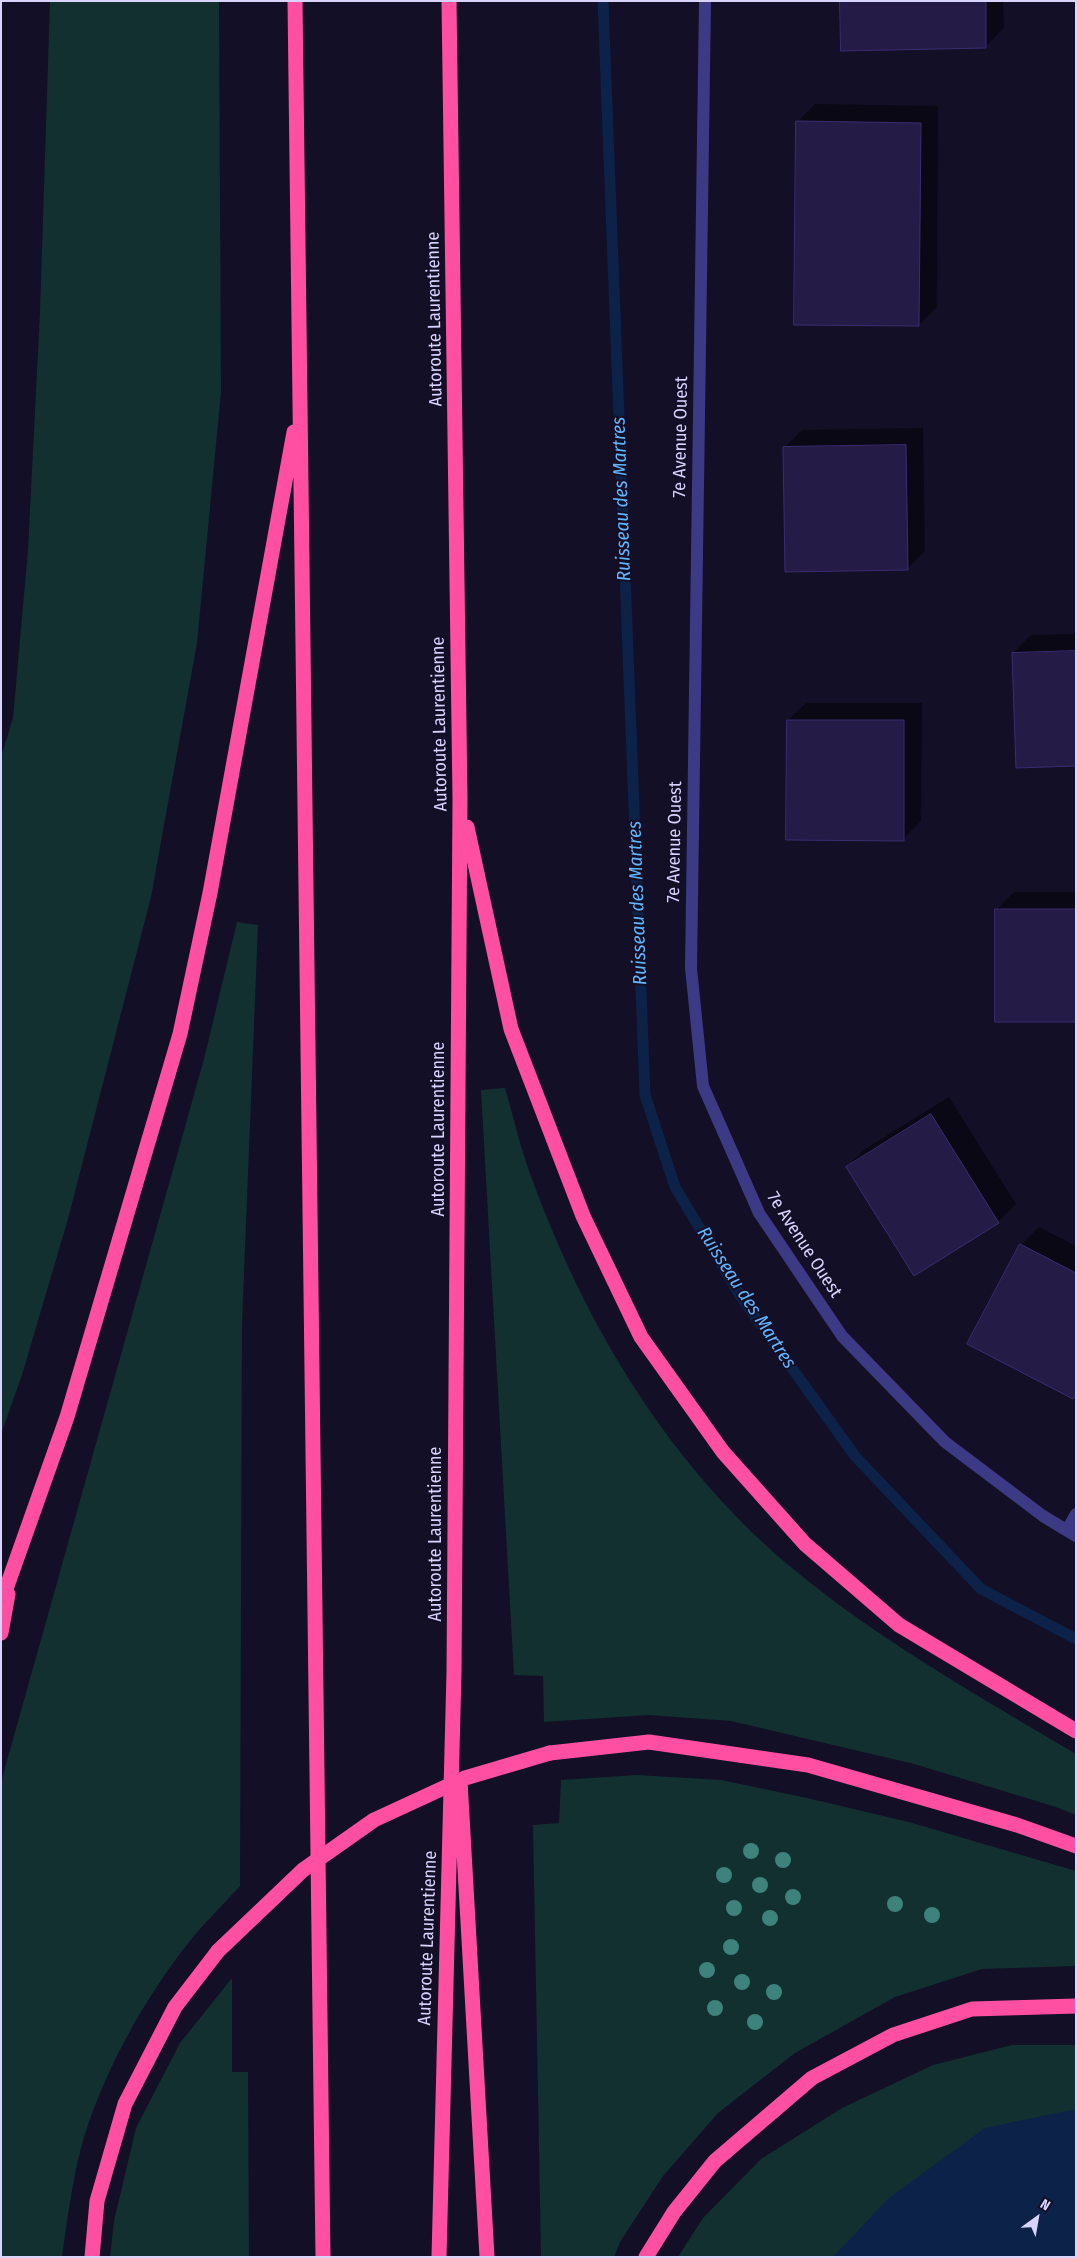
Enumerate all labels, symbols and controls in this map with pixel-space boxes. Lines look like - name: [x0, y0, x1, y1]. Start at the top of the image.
- street label: Autoroute Laurentienne: [423, 231, 447, 407]
- street label: 7e Avenue Ouest: [669, 376, 693, 498]
- water label: Ruisseau des Martres: [608, 416, 636, 582]
- street label: Autoroute Laurentienne: [428, 636, 452, 812]
- street label: 7e Avenue Ouest: [663, 781, 687, 903]
- water label: Ruisseau des Martres: [624, 820, 652, 986]
- street label: Autoroute Laurentienne: [428, 1042, 450, 1216]
- street label: 7e Avenue Ouest: [762, 1188, 846, 1302]
- water label: Ruisseau des Martres: [692, 1223, 800, 1373]
- street label: Autoroute Laurentienne: [425, 1447, 447, 1621]
- street label: Autoroute Laurentienne: [414, 1850, 442, 2026]
- north arrow: [1012, 2193, 1062, 2243]
- text: N: [1037, 2195, 1053, 2214]

